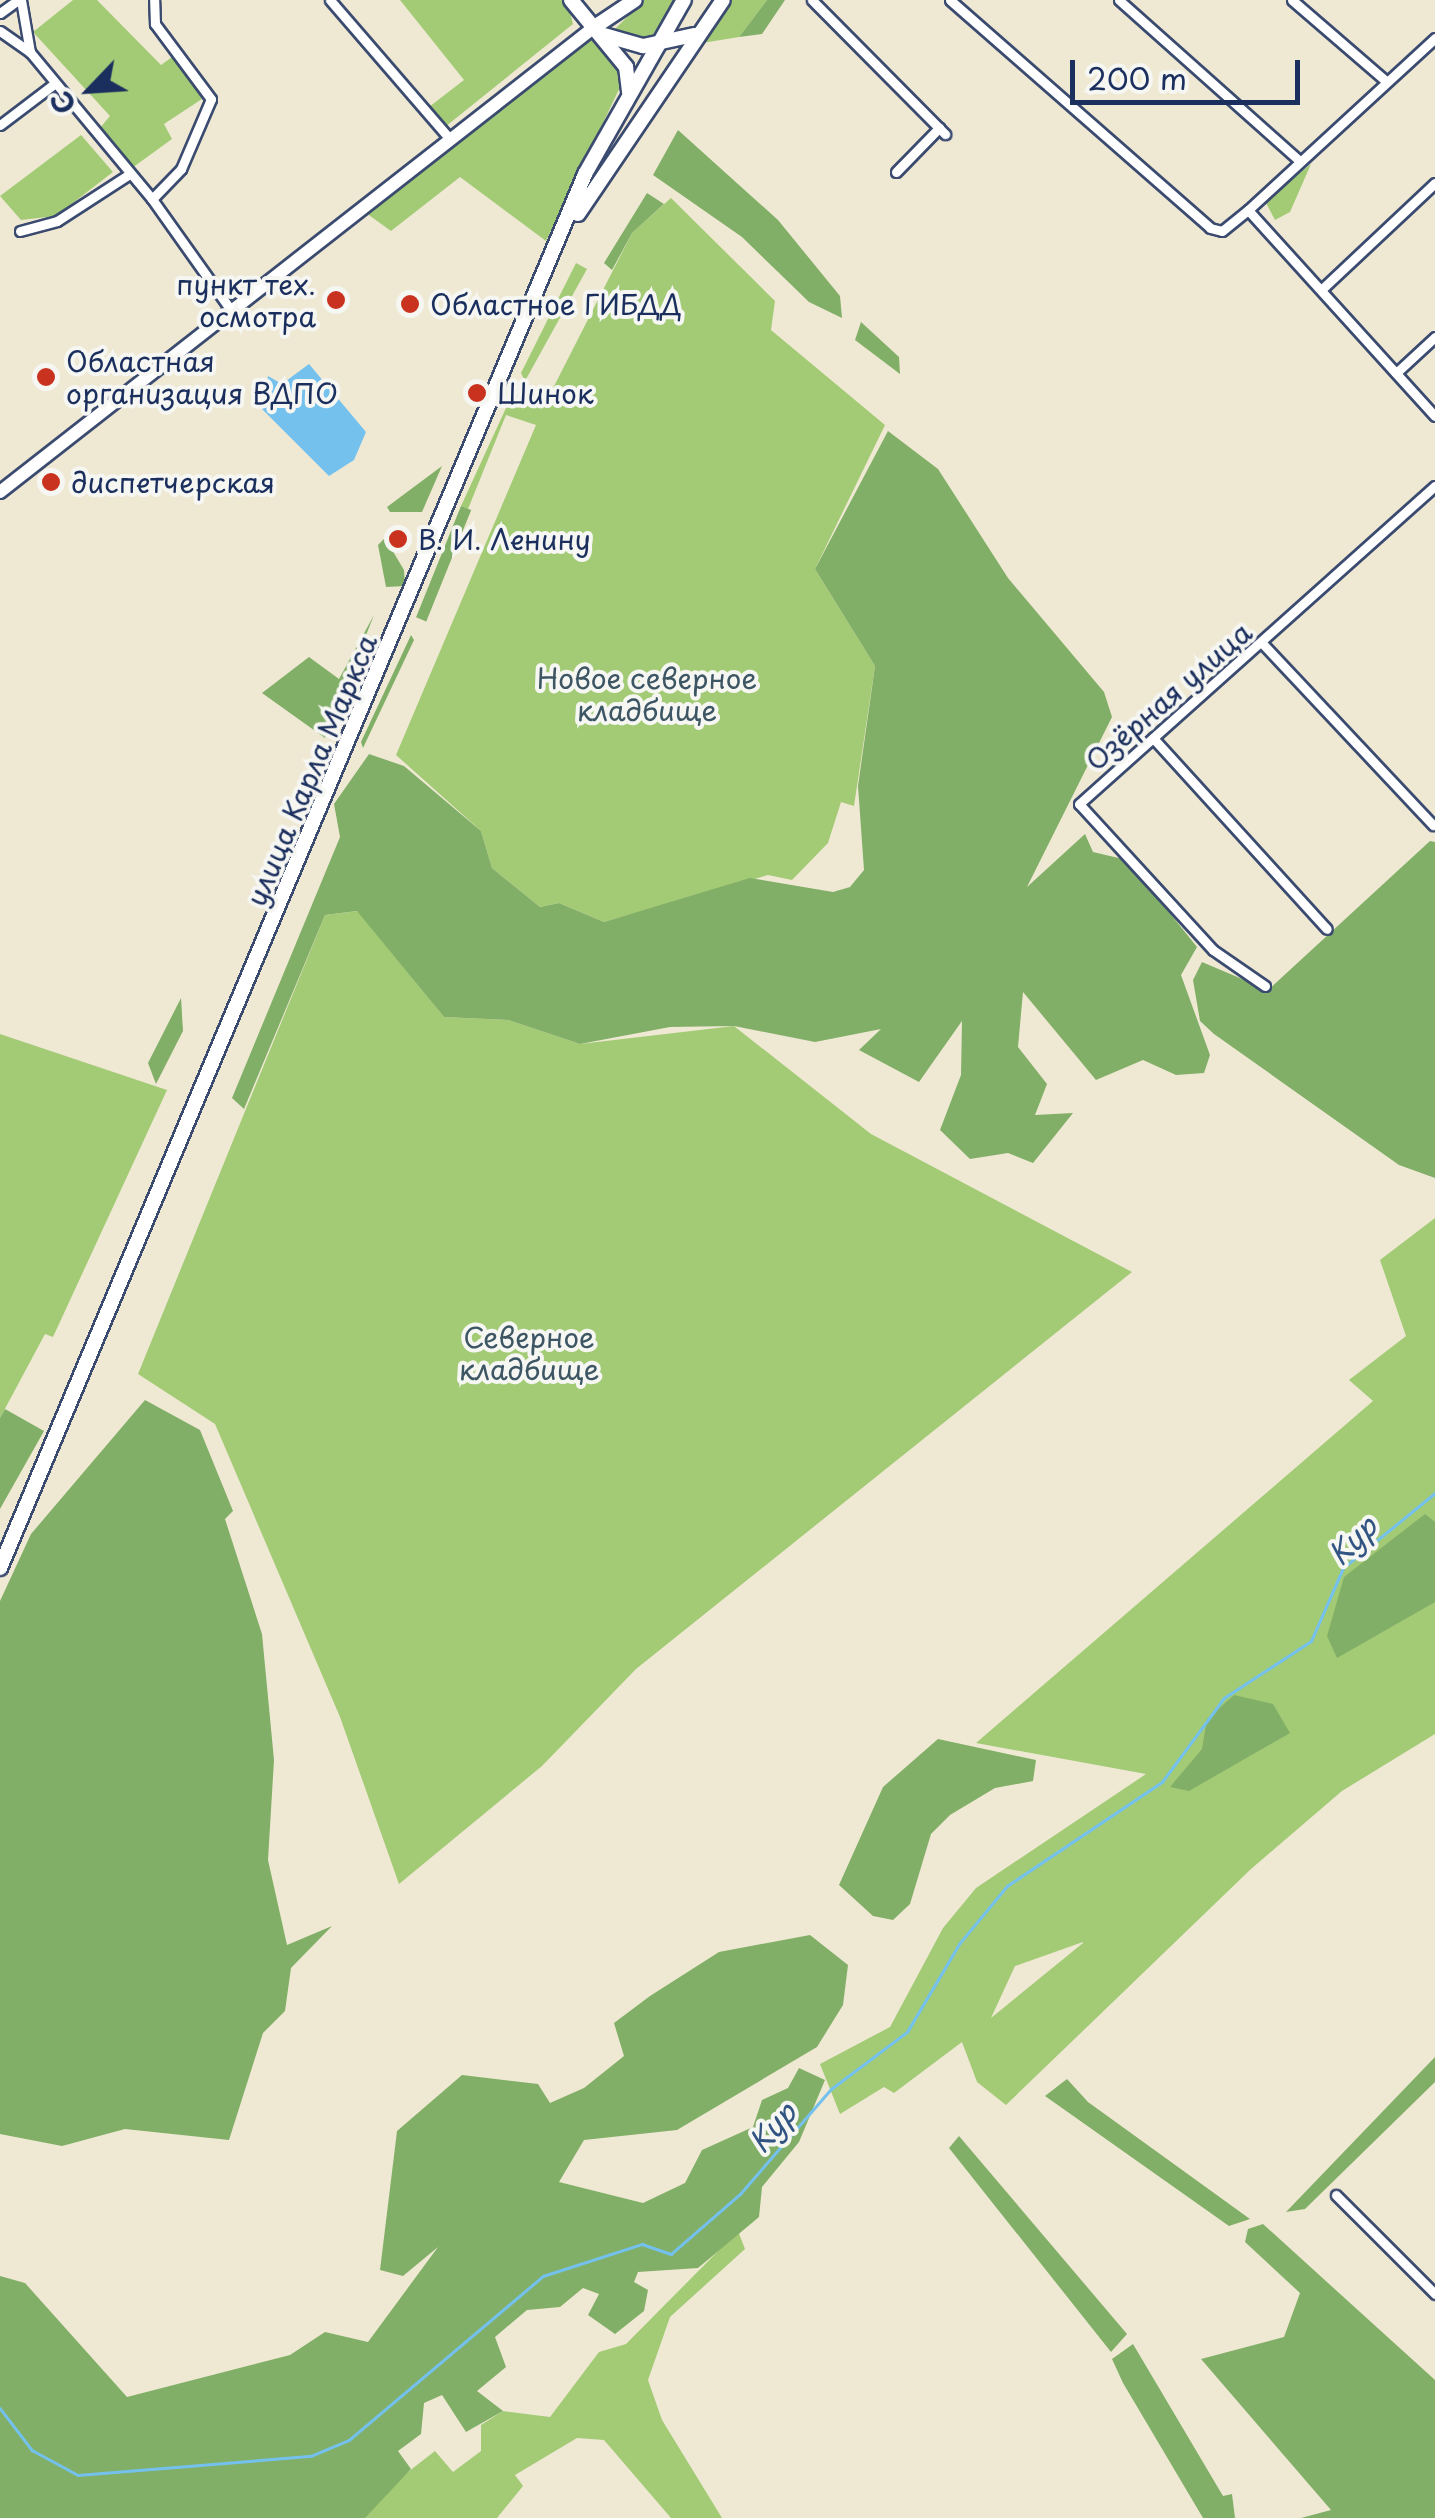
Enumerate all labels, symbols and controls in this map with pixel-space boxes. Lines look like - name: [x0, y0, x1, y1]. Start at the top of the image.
- north arrow: [40, 40, 140, 140]
- scale bar: [1075, 40, 1305, 102]
- text: 200 m: [1087, 55, 1187, 100]
- text: С: [38, 84, 86, 122]
- place label: пункт тех. осмотра: [175, 267, 316, 333]
- place label: Областное ГИБДД: [430, 287, 682, 321]
- marker: пункт тех. осмотра: [325, 289, 347, 311]
- marker: Областное ГИБДД: [399, 293, 421, 315]
- place label: Областная организация ВДПО: [66, 344, 337, 410]
- marker: Областная организация ВДПО: [35, 366, 57, 388]
- place label: Шинок: [497, 376, 594, 410]
- marker: Шинок: [466, 382, 488, 404]
- place label: диспетчерская: [71, 465, 275, 499]
- marker: диспетчерская: [40, 471, 62, 493]
- place label: В. И. Ленину: [418, 522, 592, 556]
- marker: В. И. Ленину: [387, 528, 409, 550]
- street label: Озёрная улица: [1077, 614, 1259, 778]
- street label: улица Карла Маркса: [238, 629, 384, 911]
- park label: Новое северное кладбище: [537, 661, 757, 727]
- park label: Северное кладбище: [459, 1320, 599, 1386]
- water label: Кур: [1320, 1508, 1384, 1572]
- water label: Кур: [741, 2095, 803, 2159]

